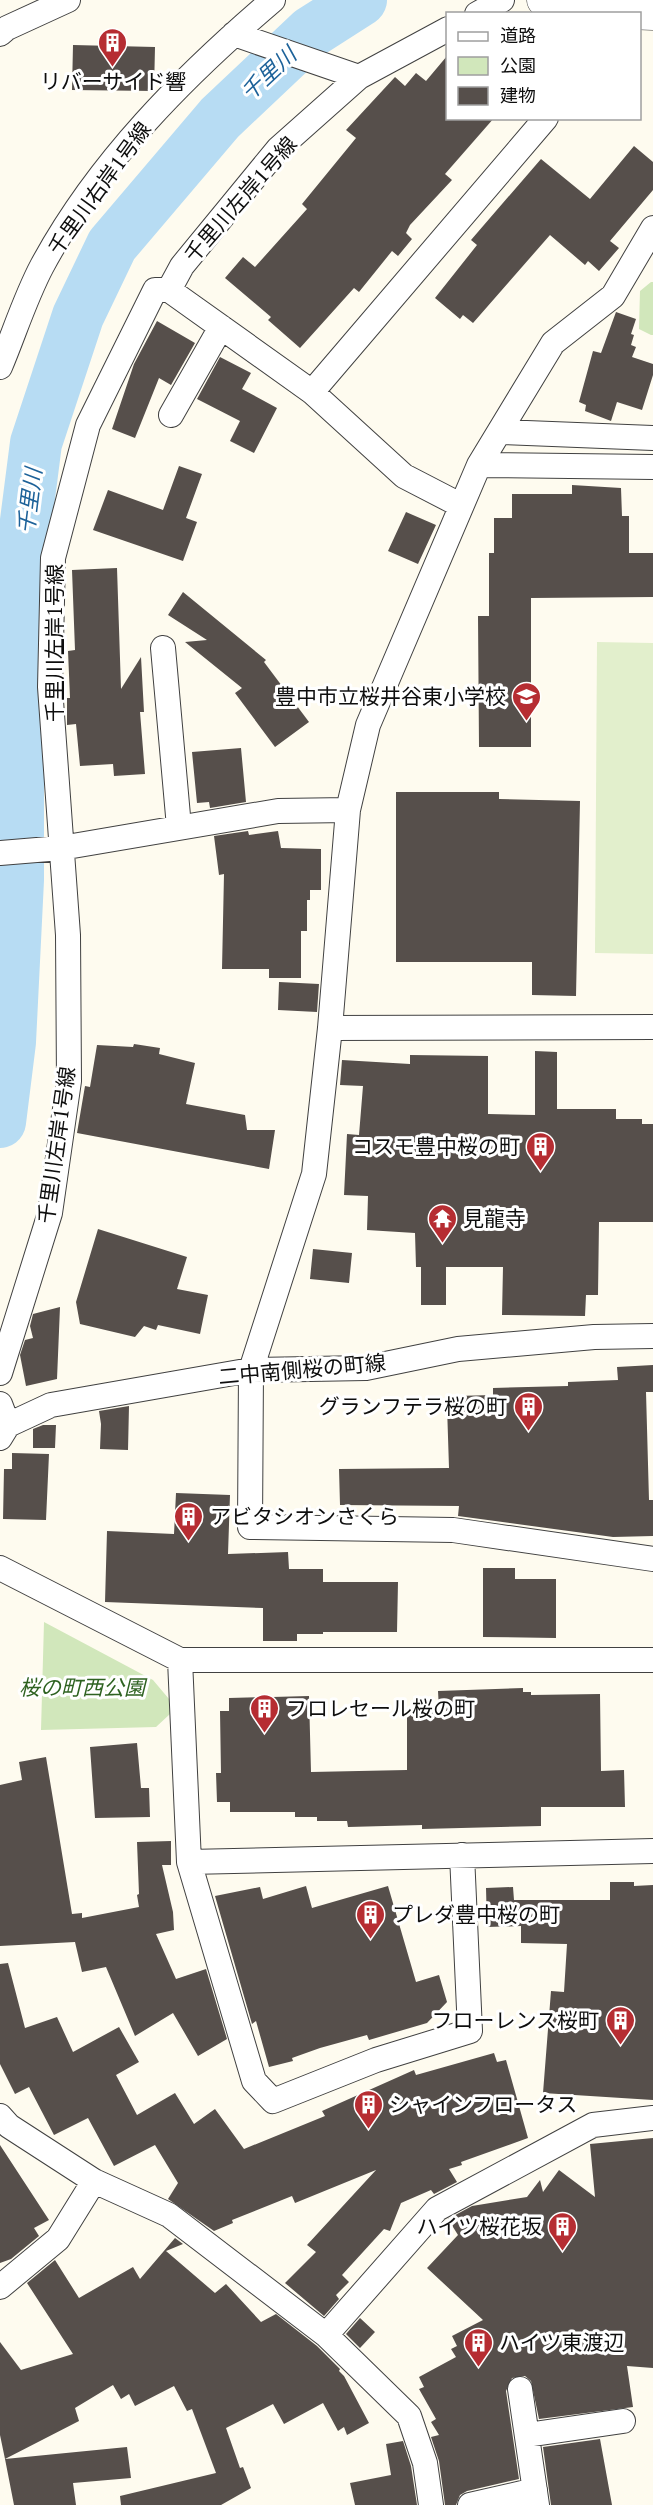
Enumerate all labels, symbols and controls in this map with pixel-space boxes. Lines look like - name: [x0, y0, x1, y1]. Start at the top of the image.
- legend: [446, 12, 641, 120]
- text: 道路: [500, 23, 536, 47]
- building icon: リバーサイド響: [97, 26, 129, 68]
- water label: 千里川: [234, 39, 303, 106]
- text: 公園: [500, 53, 536, 77]
- place label: リバーサイド響: [40, 67, 186, 95]
- text: 建物: [500, 83, 536, 107]
- street label: 千里川右岸1号線: [41, 116, 157, 260]
- street label: 千里川左岸1号線: [178, 130, 302, 268]
- water label: 千里川: [11, 465, 48, 536]
- street label: 千里川左岸1号線: [40, 564, 68, 722]
- school or university icon: 豊中市立桜井谷東小学校: [511, 680, 543, 722]
- place label: 豊中市立桜井谷東小学校: [275, 682, 506, 710]
- street label: 千里川左岸1号線: [31, 1065, 81, 1225]
- building icon: コスモ豊中桜の町: [525, 1130, 557, 1172]
- place label: コスモ豊中桜の町: [352, 1132, 520, 1160]
- temple icon: 見龍寺: [426, 1202, 458, 1244]
- place label: 見龍寺: [463, 1204, 526, 1232]
- street label: 二中南側桜の町線: [217, 1348, 387, 1390]
- building icon: グランフテラ桜の町: [512, 1390, 544, 1432]
- place label: グランフテラ桜の町: [319, 1392, 507, 1420]
- building icon: アビタシオンさくら: [173, 1500, 205, 1542]
- place label: アビタシオンさくら: [210, 1502, 399, 1530]
- park label: 桜の町西公園: [19, 1673, 148, 1701]
- building icon: フロレセール桜の町: [249, 1692, 281, 1734]
- place label: フロレセール桜の町: [286, 1694, 475, 1722]
- building icon: プレダ豊中桜の町: [355, 1898, 387, 1940]
- place label: プレダ豊中桜の町: [392, 1900, 560, 1928]
- building icon: フローレンス桜町: [604, 2004, 636, 2046]
- place label: フローレンス桜町: [431, 2006, 599, 2034]
- building icon: シャインフロータス: [352, 2088, 384, 2130]
- place label: シャインフロータス: [389, 2090, 577, 2118]
- building icon: ハイツ桜花坂: [547, 2210, 579, 2252]
- place label: ハイツ桜花坂: [416, 2212, 542, 2240]
- building icon: ハイツ東渡辺: [462, 2326, 494, 2368]
- place label: ハイツ東渡辺: [499, 2328, 625, 2356]

